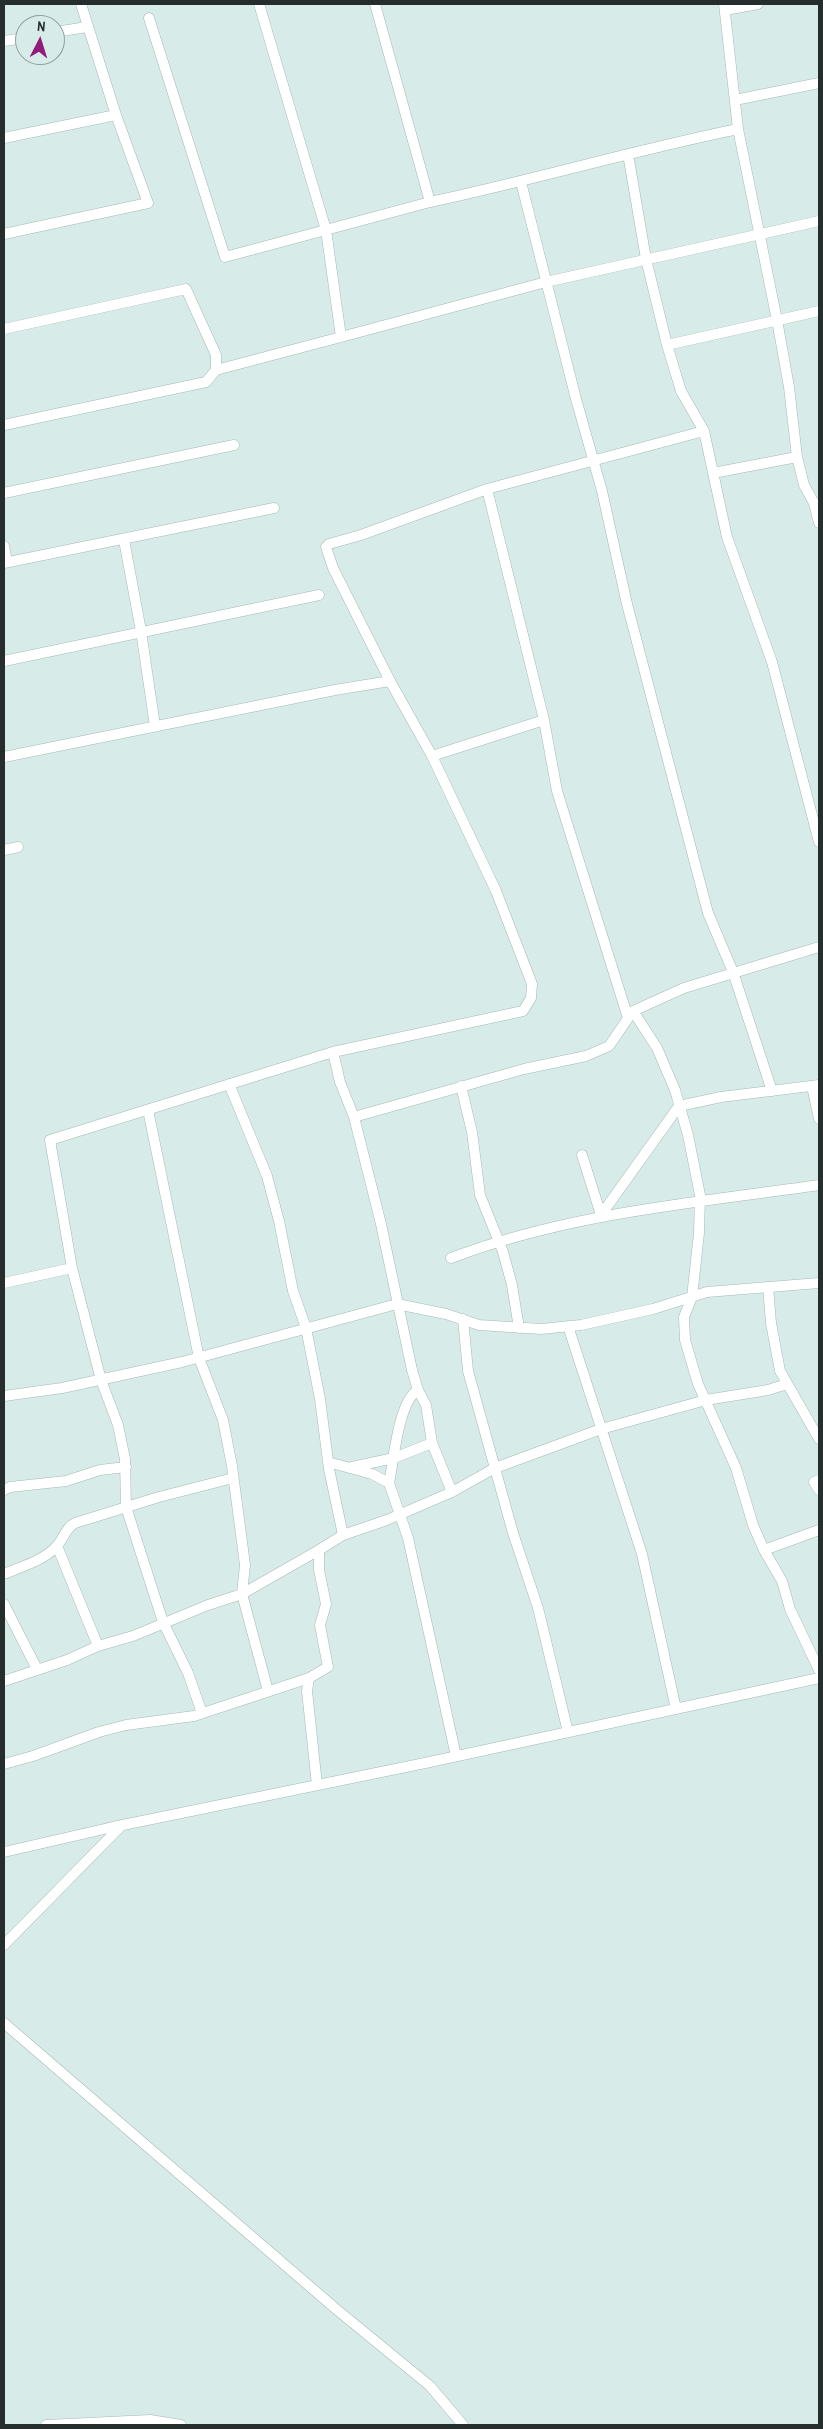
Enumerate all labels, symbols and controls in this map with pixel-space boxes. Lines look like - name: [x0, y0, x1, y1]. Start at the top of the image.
- north arrow: [15, 15, 65, 65]
- text: N: [36, 17, 46, 35]

